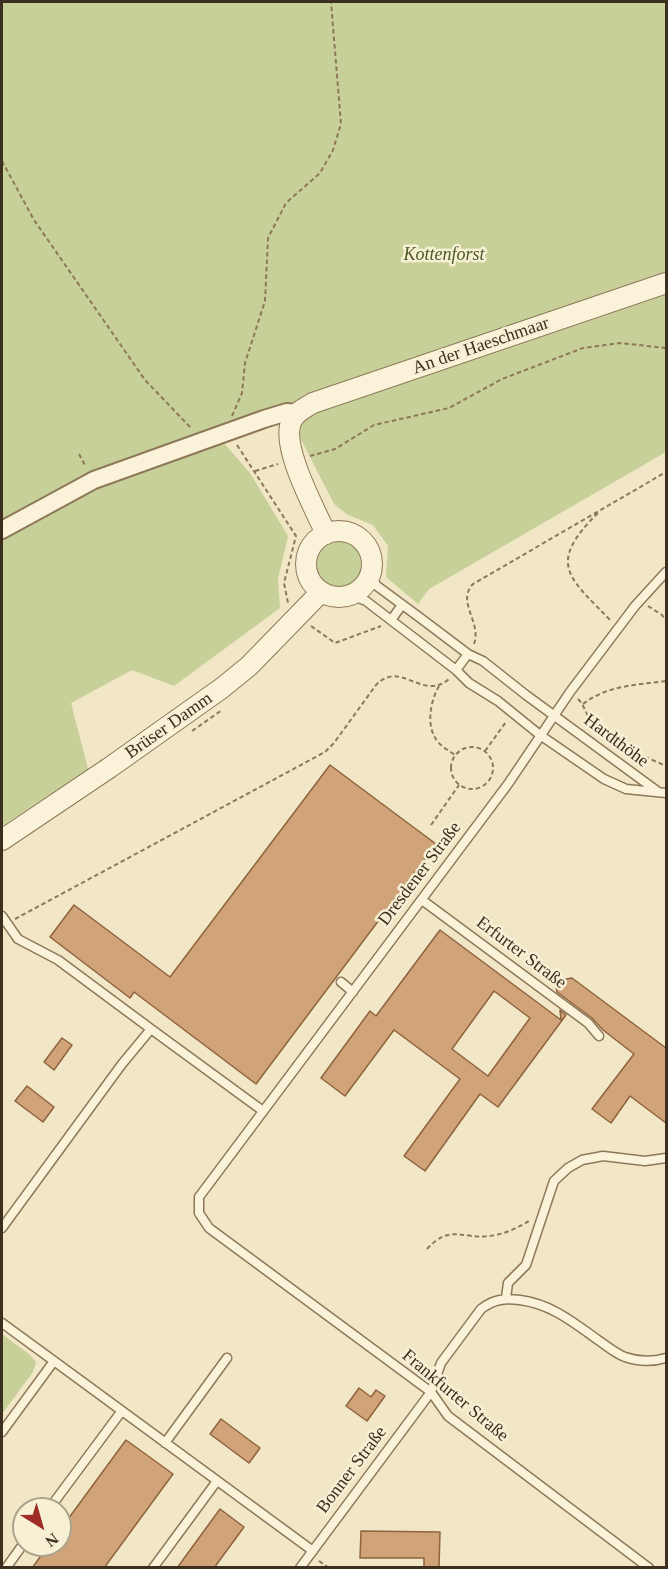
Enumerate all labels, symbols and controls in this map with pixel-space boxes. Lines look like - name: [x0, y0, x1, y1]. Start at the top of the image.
- park label: Kottenforst: [403, 244, 485, 266]
- street label: An der Haeschmaar: [410, 313, 552, 379]
- street label: Brüser Damm: [121, 688, 217, 764]
- street label: Hardthöhe: [579, 710, 653, 772]
- street label: Dresdener Straße: [374, 818, 466, 930]
- street label: Erfurter Straße: [472, 912, 570, 994]
- street label: Frankfurter Straße: [397, 1345, 513, 1447]
- street label: Bonner Straße: [312, 1422, 392, 1518]
- north arrow: [12, 1497, 72, 1557]
- text: N: [42, 1530, 62, 1550]

